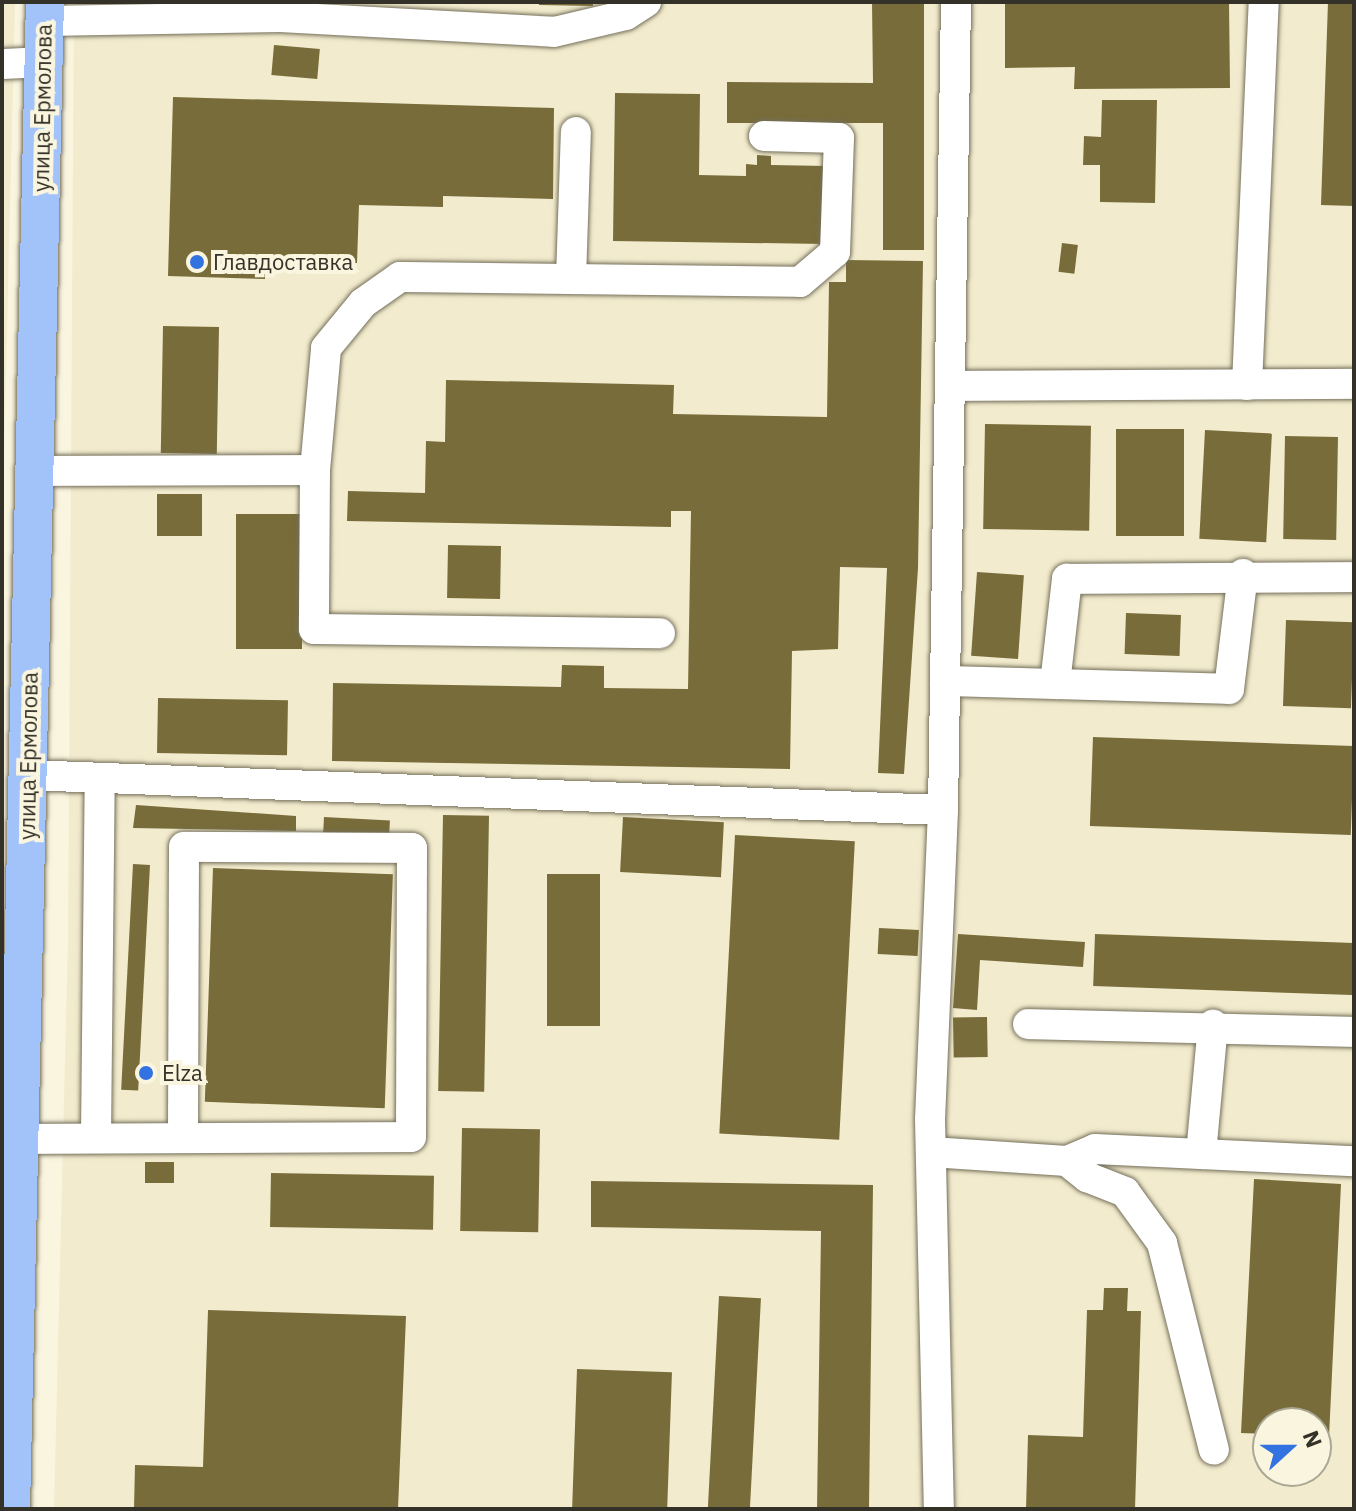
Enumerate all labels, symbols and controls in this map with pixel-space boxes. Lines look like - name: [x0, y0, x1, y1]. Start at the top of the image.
- street label: улица Ермолова: [27, 24, 57, 192]
- place label: Главдоставка: [213, 249, 353, 275]
- marker: Главдоставка: [188, 253, 206, 271]
- street label: улица Ермолова: [13, 672, 43, 840]
- place label: Elza: [162, 1060, 203, 1086]
- marker: Elza: [137, 1064, 155, 1082]
- north arrow: [1252, 1407, 1332, 1487]
- text: N: [1297, 1426, 1329, 1452]

